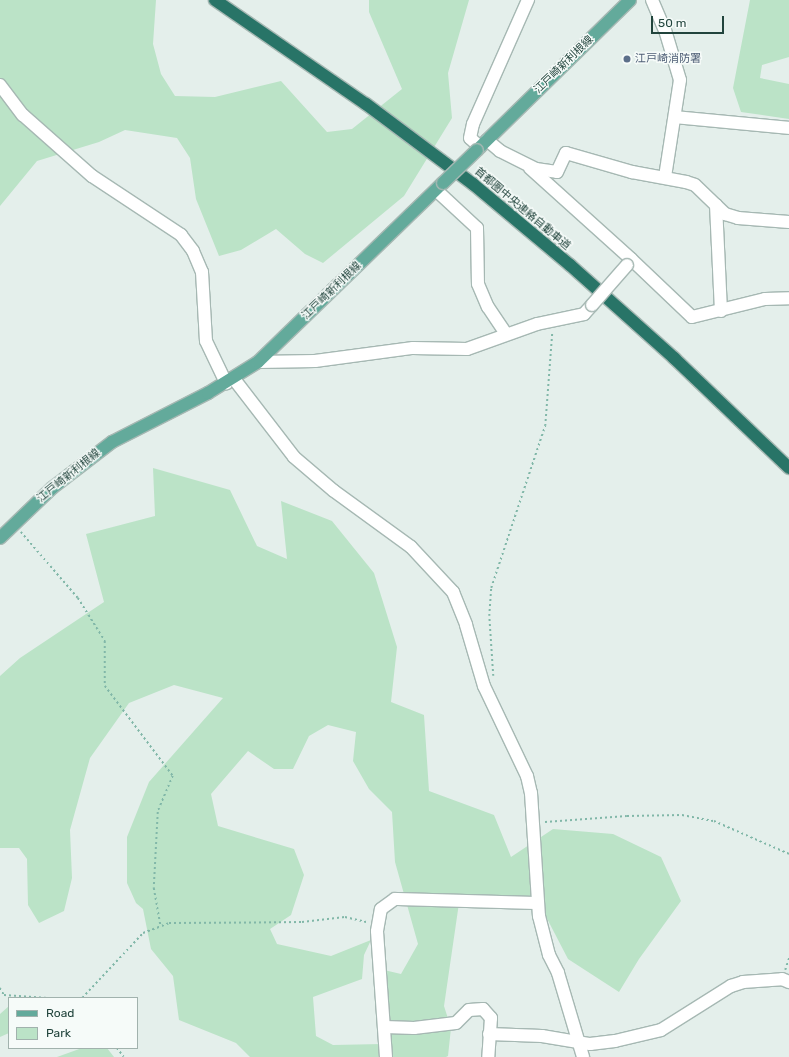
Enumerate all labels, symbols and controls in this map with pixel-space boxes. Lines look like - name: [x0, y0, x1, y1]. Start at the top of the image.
- scale bar: [653, 8, 726, 34]
- text: 50 m: [658, 16, 686, 30]
- street label: 江戸崎新利根線: [532, 34, 596, 96]
- place label: 江戸崎消防署: [635, 52, 701, 66]
- marker: 江戸崎消防署: [622, 54, 632, 64]
- street label: 首都圏中央連絡自動車道: [471, 165, 573, 253]
- street label: 江戸崎新利根線: [300, 260, 364, 322]
- street label: 江戸崎新利根線: [35, 447, 103, 505]
- legend: [8, 997, 138, 1049]
- text: Road: [46, 1006, 74, 1020]
- text: Park: [46, 1026, 71, 1040]

